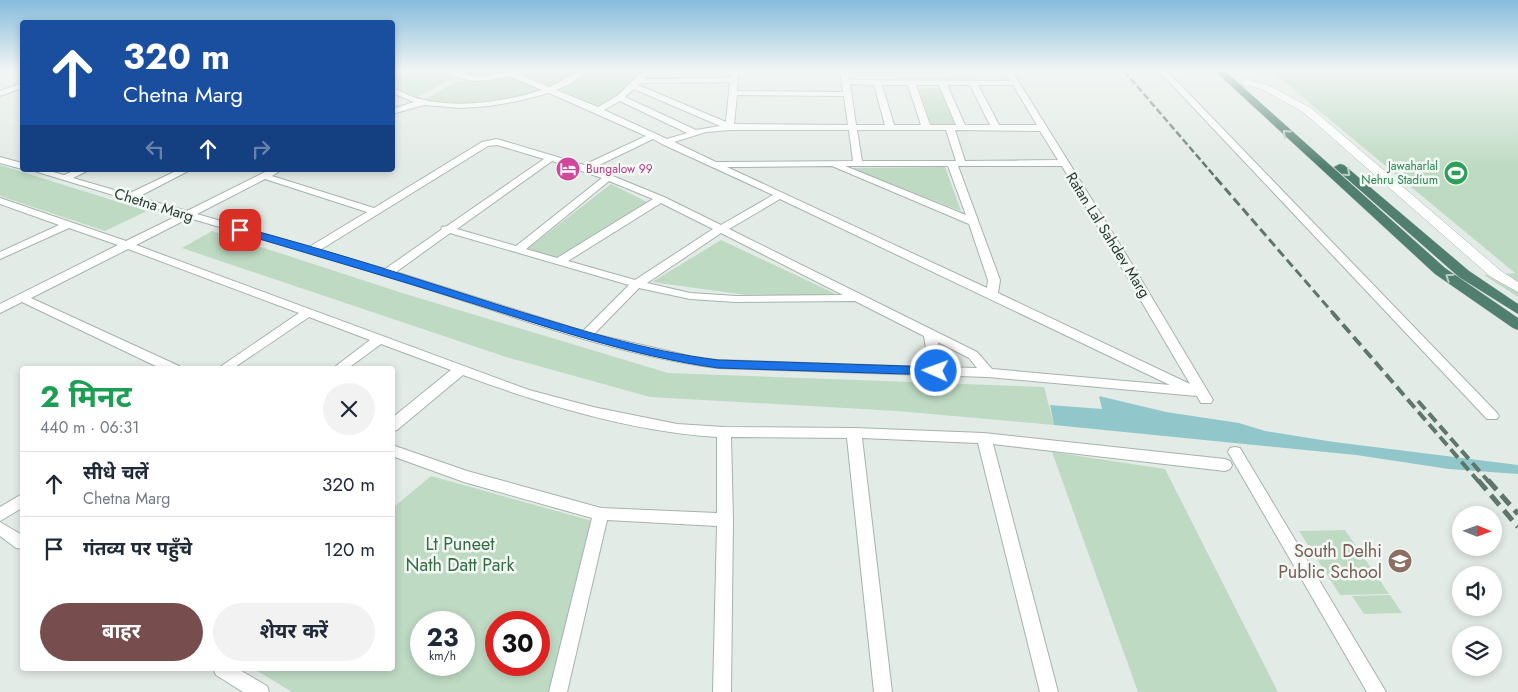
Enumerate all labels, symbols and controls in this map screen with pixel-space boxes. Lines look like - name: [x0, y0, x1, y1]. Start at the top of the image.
- text: 320 m: [123, 32, 230, 82]
- icon: ahead: [40, 40, 105, 105]
- text: Chetna Marg: [123, 78, 243, 110]
- one-way arrow: [1283, 130, 1292, 139]
- icon: left: [141, 135, 169, 163]
- icon: ahead: [194, 135, 222, 163]
- icon: right: [247, 135, 275, 163]
- hotel icon: Bungalow 99: [555, 156, 581, 182]
- place label: Jawaharlal Nehru Stadium: [1361, 157, 1438, 189]
- place label: Bungalow 99: [586, 160, 653, 178]
- sports icon: Jawaharlal Nehru Stadium: [1443, 160, 1469, 186]
- street label: Ratan Lal Sahdev Marg: [1061, 168, 1155, 302]
- one-way arrow: [1342, 168, 1351, 177]
- street label: Chetna Marg: [112, 183, 196, 227]
- pin: [219, 209, 261, 251]
- icon: arrive: [226, 216, 254, 244]
- one-way arrow: [1445, 274, 1455, 283]
- position arrow: [909, 344, 961, 396]
- text: 2 मिनट: [40, 375, 132, 418]
- button: close: [323, 383, 375, 435]
- text: 440 m · 06:31: [40, 416, 140, 439]
- text: सीधे चलें: [83, 459, 149, 486]
- icon: ahead: [40, 470, 68, 498]
- text: 320 m: [322, 471, 375, 498]
- text: Chetna Marg: [83, 487, 170, 510]
- north arrow: [1452, 506, 1502, 556]
- map controls: [1452, 506, 1502, 676]
- park label: Lt Puneet Nath Datt Park: [406, 531, 514, 578]
- icon: arrive: [40, 535, 68, 563]
- text: गंतव्य पर पहुँचे: [83, 535, 192, 562]
- text: 120 m: [324, 536, 375, 563]
- place label: South Delhi Public School: [1278, 538, 1382, 585]
- school or university icon: South Delhi Public School: [1387, 548, 1413, 574]
- button: sound: [1452, 566, 1502, 616]
- button: बाहर: [40, 603, 203, 661]
- button: शेयर करें: [213, 603, 375, 661]
- speed limit sign: 30: [485, 611, 550, 676]
- text: 23: [427, 619, 458, 655]
- button: layers: [1452, 626, 1502, 676]
- text: km/h: [429, 647, 456, 665]

